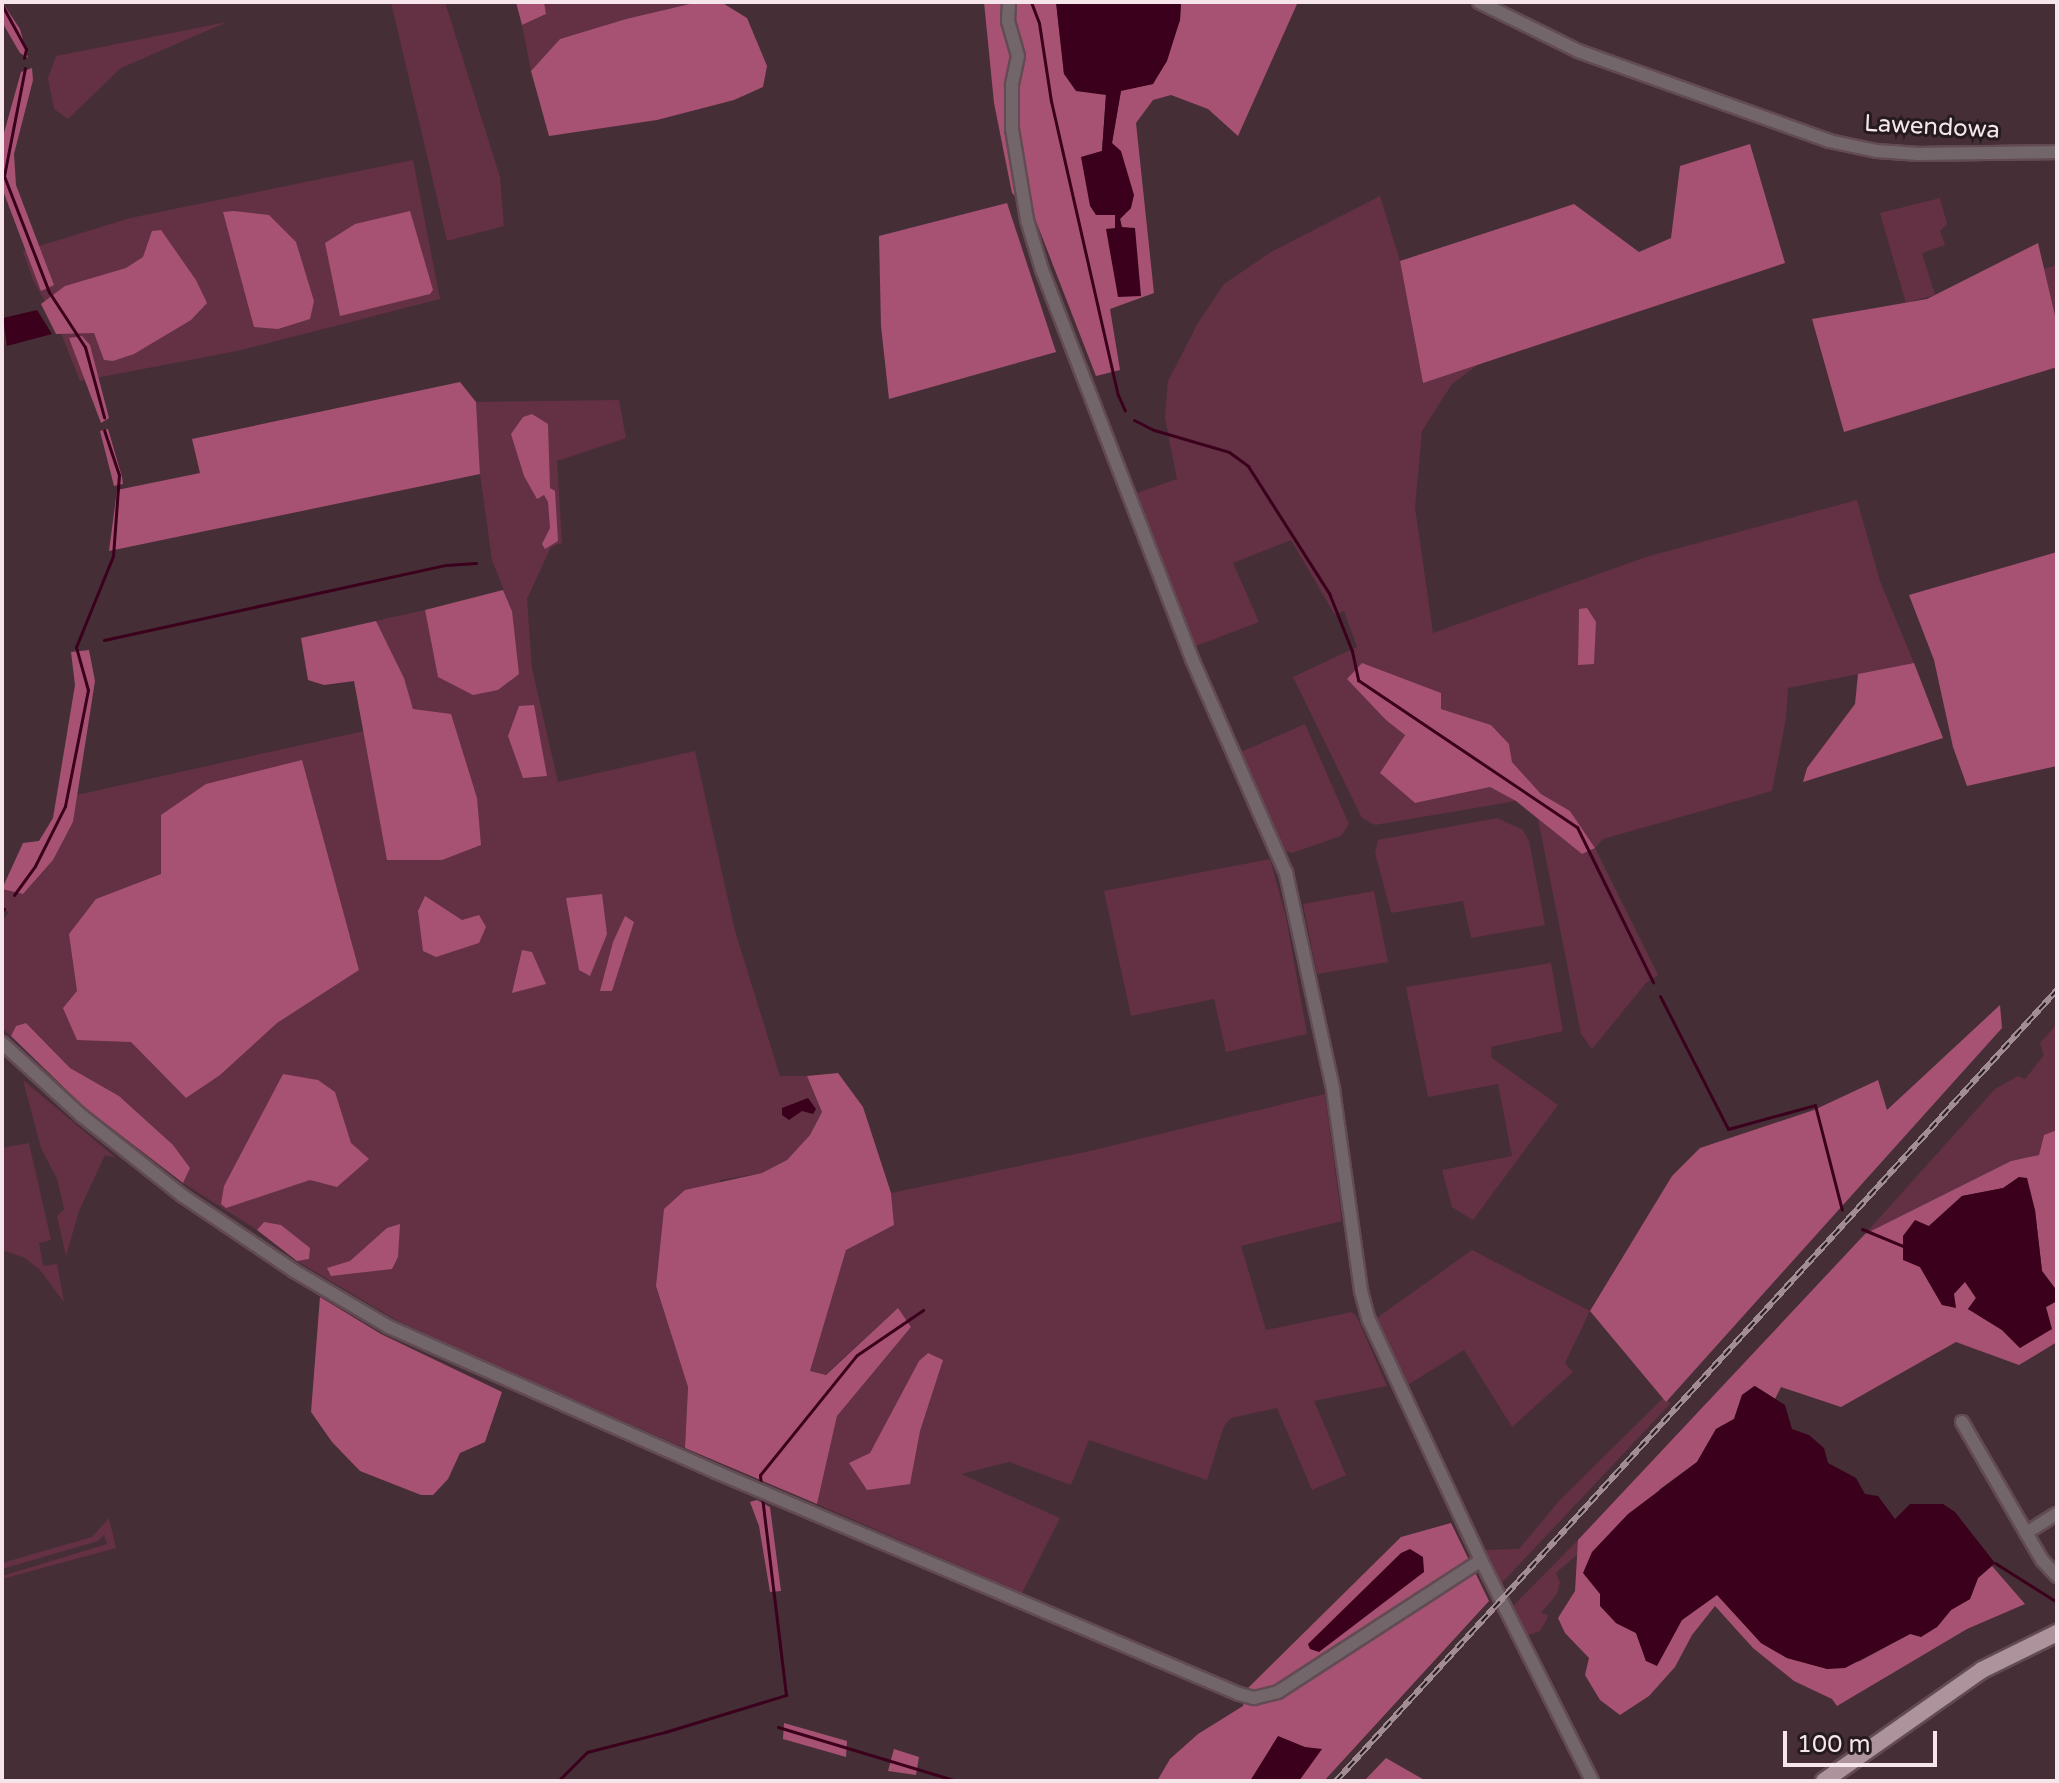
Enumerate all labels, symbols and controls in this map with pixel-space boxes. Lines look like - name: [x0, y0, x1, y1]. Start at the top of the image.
- street label: Lawendowa: [1863, 109, 2001, 145]
- scale bar: [1787, 1715, 1941, 1765]
- text: 100 m: [1797, 1730, 1871, 1759]

